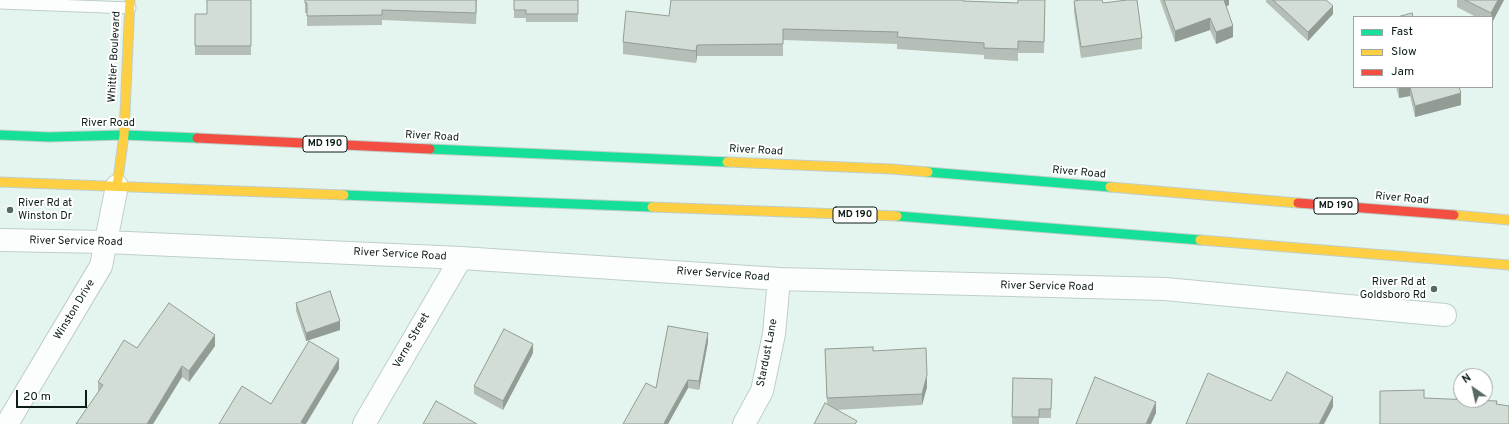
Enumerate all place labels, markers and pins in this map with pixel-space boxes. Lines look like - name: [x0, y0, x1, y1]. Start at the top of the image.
- place label: River Rd at Winston Dr: [18, 197, 72, 223]
- marker: River Rd at Winston Dr: [5, 205, 15, 215]
- place label: River Rd at Goldsboro Rd: [1360, 276, 1426, 302]
- marker: River Rd at Goldsboro Rd: [1429, 284, 1439, 294]

